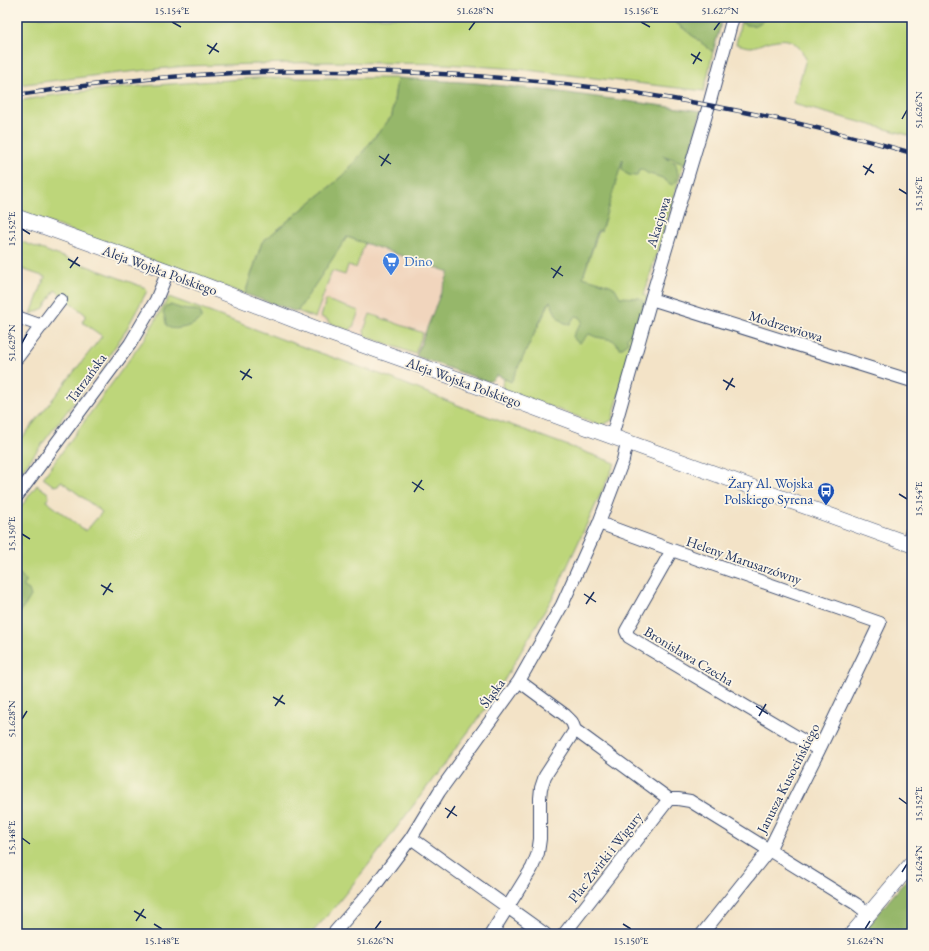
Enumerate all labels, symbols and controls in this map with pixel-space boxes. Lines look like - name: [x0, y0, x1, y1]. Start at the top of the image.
- text: 15.154°E: [155, 4, 190, 17]
- text: 51.628°N: [456, 4, 494, 17]
- text: 15.156°E: [624, 4, 659, 17]
- text: 51.627°N: [701, 4, 739, 17]
- text: 51.626°N: [912, 91, 925, 129]
- text: 15.156°E: [912, 176, 925, 211]
- street label: Akacjowa: [641, 194, 674, 250]
- text: 15.152°E: [5, 211, 18, 246]
- street label: Aleja Wojska Polskiego: [99, 240, 220, 299]
- supermarket icon: Dino: [381, 251, 401, 276]
- place label: Dino: [404, 252, 432, 270]
- street label: Modrzewiowa: [747, 306, 826, 346]
- text: 51.629°N: [5, 324, 18, 362]
- street label: Tatrzańska: [62, 349, 110, 407]
- street label: Aleja Wojska Polskiego: [403, 352, 524, 411]
- place label: Żary Al. Wojska Polskiego Syrena: [724, 474, 813, 508]
- bus stop icon: Żary Al. Wojska Polskiego Syrena: [816, 481, 836, 506]
- text: 15.154°E: [912, 481, 925, 516]
- text: 15.150°E: [5, 516, 18, 551]
- street label: Heleny Marusarzówny: [684, 532, 805, 588]
- street label: Bronisława Czecha: [641, 622, 737, 690]
- street label: Śląska: [475, 674, 509, 711]
- text: 51.628°N: [5, 700, 18, 738]
- street label: Janusza Kusocińskiego: [752, 720, 824, 837]
- text: 15.152°E: [912, 786, 925, 821]
- street label: Plac Żwirki i Wigury: [564, 807, 647, 906]
- text: 15.148°E: [5, 820, 18, 855]
- text: 51.624°N: [912, 845, 925, 883]
- text: 15.148°E: [145, 934, 180, 947]
- text: 51.626°N: [356, 934, 394, 947]
- text: 15.150°E: [614, 934, 649, 947]
- text: 51.624°N: [846, 934, 884, 947]

